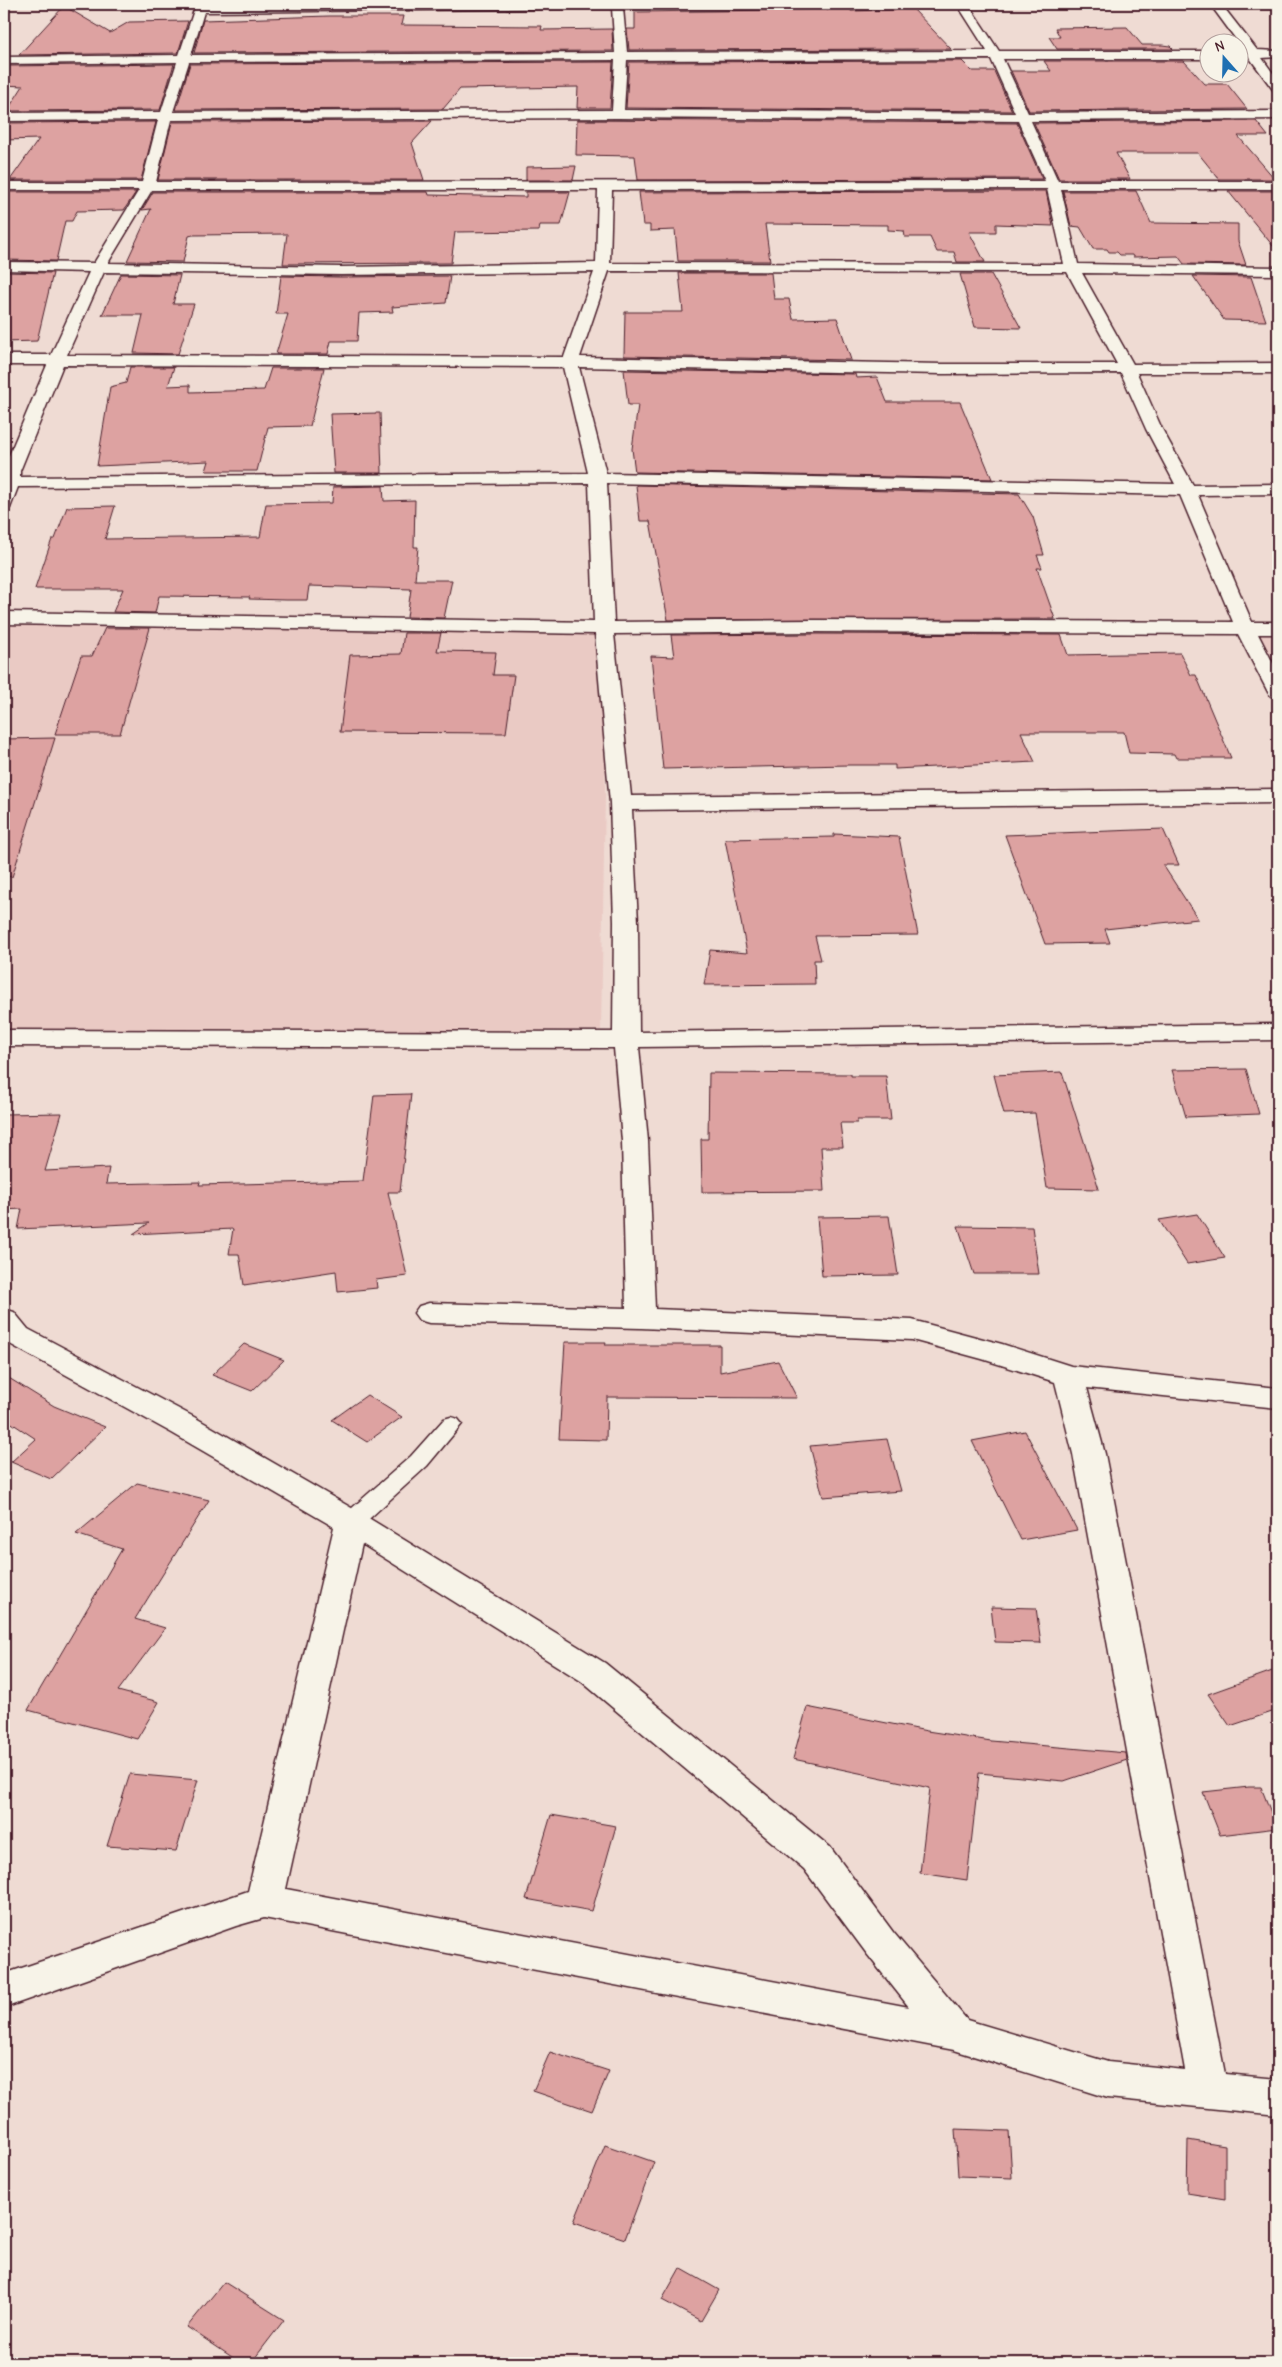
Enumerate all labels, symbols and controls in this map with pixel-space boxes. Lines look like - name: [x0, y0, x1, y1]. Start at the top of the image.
- north arrow: [1200, 32, 1250, 82]
- text: N: [1213, 37, 1227, 56]

